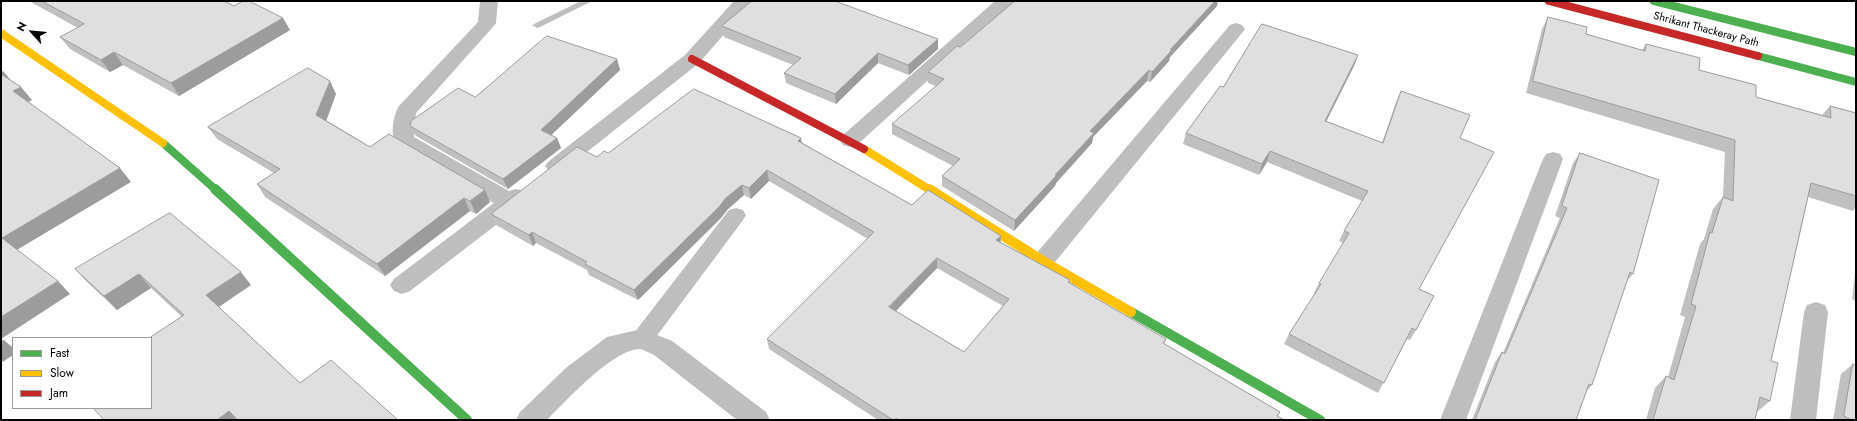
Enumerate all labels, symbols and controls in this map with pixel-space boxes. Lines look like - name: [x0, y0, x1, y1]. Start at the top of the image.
- street label: Shrikant Thackeray Path: [1652, 10, 1760, 50]
- north arrow: [12, 12, 52, 52]
- text: N: [12, 19, 30, 34]
- legend: [12, 337, 152, 409]
- text: Fast: [50, 344, 69, 362]
- text: Slow: [50, 364, 74, 382]
- text: Jam: [50, 384, 68, 402]

